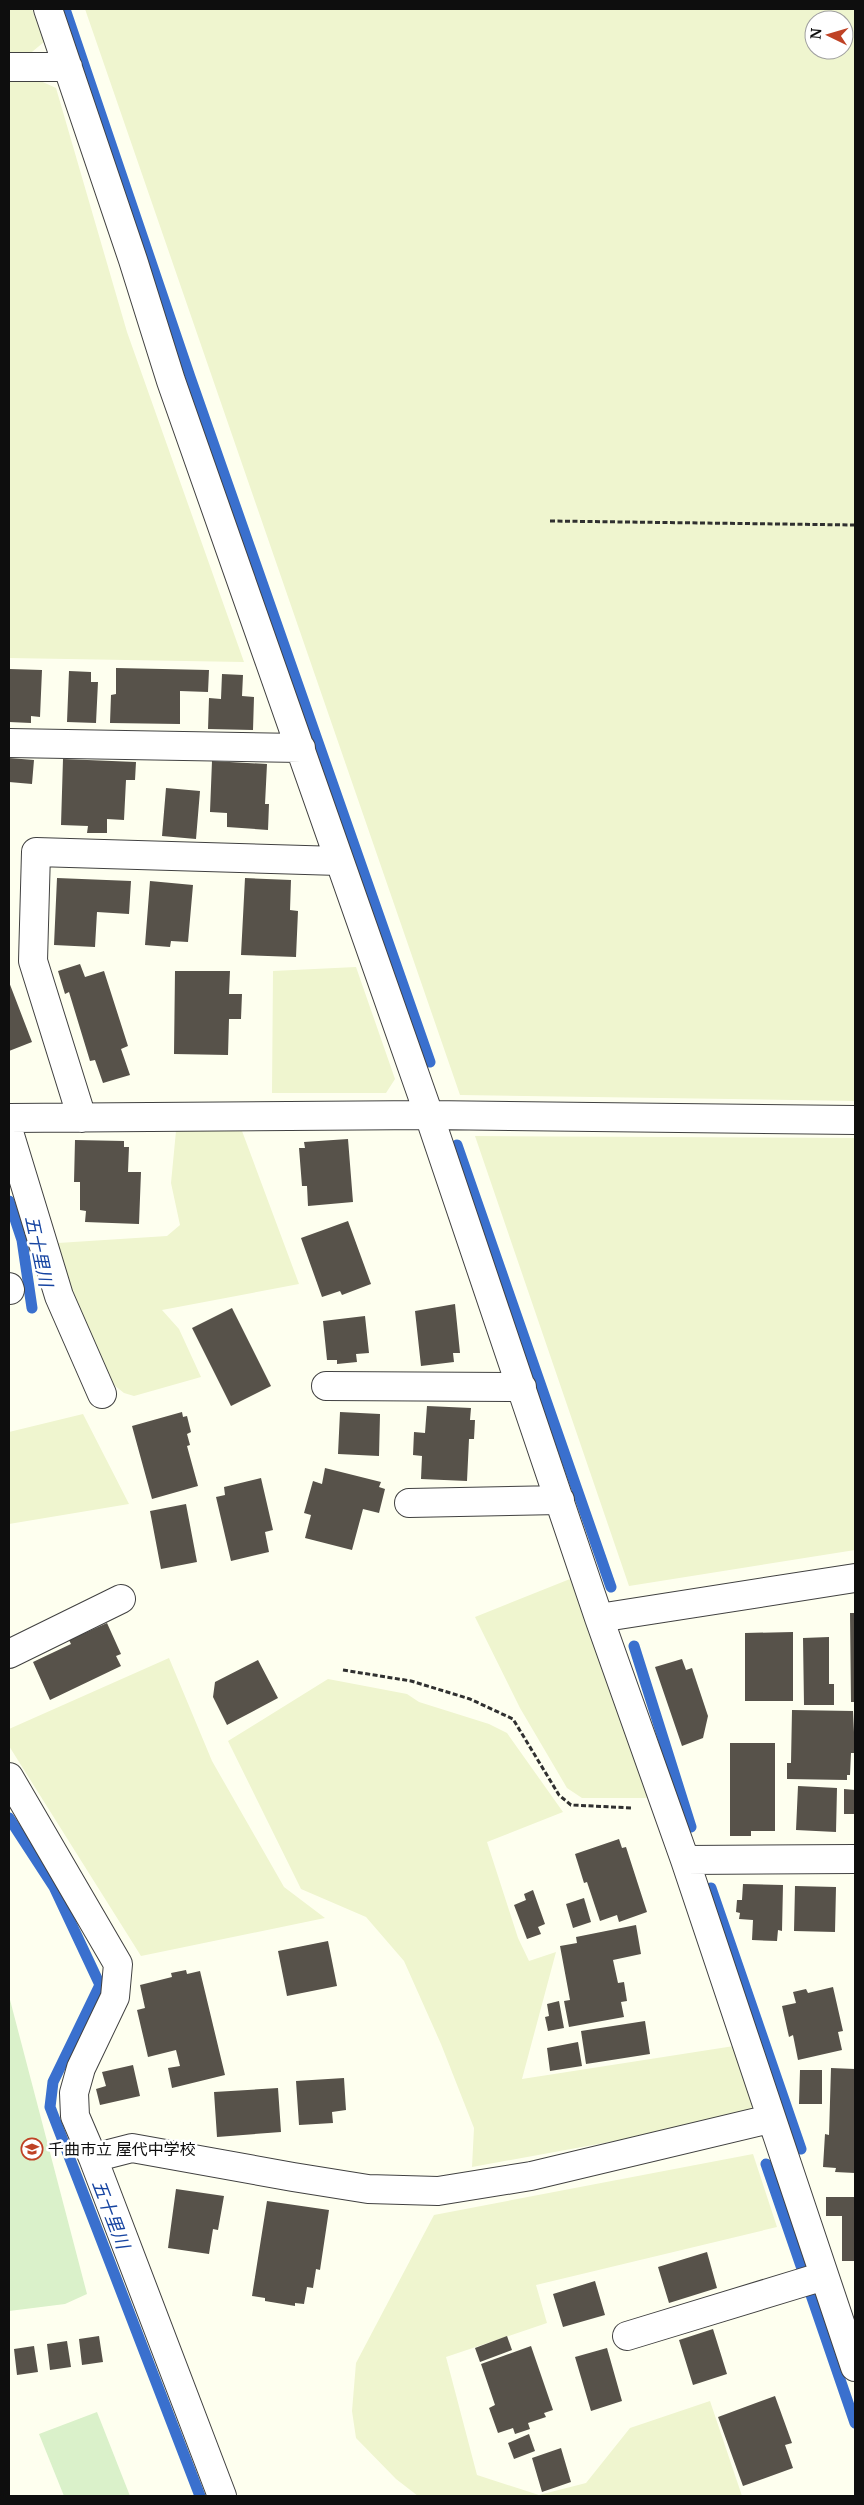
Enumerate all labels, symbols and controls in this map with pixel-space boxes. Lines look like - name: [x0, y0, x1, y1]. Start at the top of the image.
- north arrow: [804, 10, 854, 60]
- text: N: [807, 28, 825, 40]
- water label: 五十里川: [20, 1213, 58, 1291]
- school or university icon: 千曲市立 屋代中学校: [20, 2137, 44, 2161]
- place label: 千曲市立 屋代中学校: [48, 2139, 196, 2159]
- water label: 五十里川: [87, 2176, 135, 2254]

